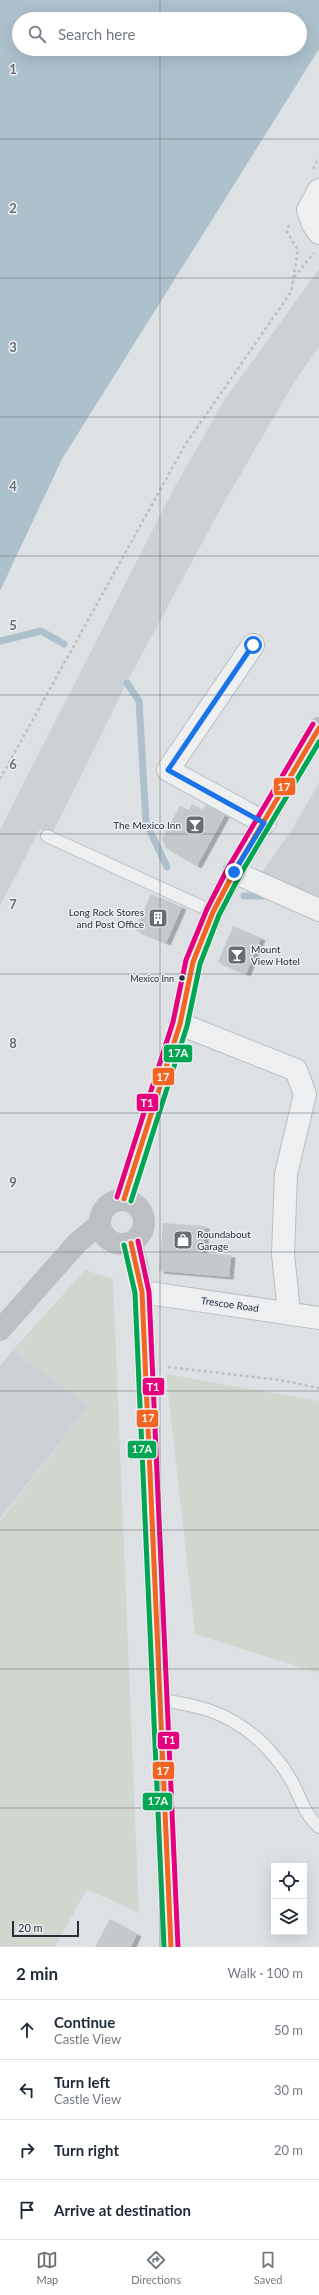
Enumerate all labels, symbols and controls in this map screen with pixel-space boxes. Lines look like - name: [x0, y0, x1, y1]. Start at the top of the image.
- search box: [12, 12, 307, 56]
- icon: search: [26, 23, 48, 45]
- text: Search here: [58, 25, 135, 43]
- text: 1: [9, 61, 17, 77]
- text: 2: [9, 200, 17, 216]
- text: 3: [9, 339, 17, 355]
- text: 4: [9, 478, 17, 494]
- text: 5: [9, 617, 17, 633]
- route start: [244, 636, 262, 654]
- text: 6: [9, 756, 17, 772]
- line badge: 17: [273, 777, 296, 796]
- text: 17: [278, 780, 290, 793]
- bar icon: The Mexico Inn: [184, 814, 206, 836]
- place label: The Mexico Inn: [113, 819, 181, 831]
- route end: [225, 863, 243, 881]
- text: 7: [9, 896, 17, 912]
- place label: Long Rock Stores and Post Office: [69, 906, 144, 930]
- building icon: Long Rock Stores and Post Office: [147, 907, 169, 929]
- place label: Mount View Hotel: [251, 943, 300, 967]
- bar icon: Mount View Hotel: [226, 944, 248, 966]
- place label: Mexico Inn: [130, 973, 174, 984]
- marker: Mexico Inn: [177, 973, 187, 983]
- text: 8: [9, 1035, 17, 1051]
- line badge: 17A: [163, 1044, 193, 1063]
- text: 17A: [168, 1046, 189, 1059]
- line badge: 17: [152, 1067, 175, 1086]
- text: 17: [157, 1070, 169, 1083]
- line badge: T1: [136, 1093, 159, 1112]
- text: T1: [141, 1096, 153, 1109]
- text: 9: [9, 1174, 17, 1190]
- place label: Roundabout Garage: [197, 1228, 251, 1252]
- shop icon: Roundabout Garage: [172, 1229, 194, 1251]
- street label: Trescoe Road: [200, 1294, 260, 1314]
- line badge: T1: [142, 1377, 165, 1396]
- text: T1: [147, 1380, 159, 1393]
- line badge: 17: [136, 1409, 159, 1428]
- text: 17: [142, 1411, 154, 1424]
- line badge: 17A: [127, 1440, 157, 1459]
- text: 17A: [132, 1442, 153, 1455]
- line badge: T1: [157, 1731, 180, 1750]
- text: T1: [163, 1733, 175, 1746]
- line badge: 17: [152, 1761, 175, 1780]
- text: 17: [157, 1764, 169, 1777]
- line badge: 17A: [142, 1792, 173, 1811]
- text: 17A: [148, 1794, 169, 1807]
- map controls: [271, 1863, 307, 1935]
- button: locate: [271, 1863, 307, 1899]
- button: layers: [271, 1899, 307, 1935]
- scale bar: [12, 1919, 79, 1938]
- text: 20 m: [18, 1921, 43, 1934]
- text: 2 min: [16, 1963, 58, 1984]
- text: Walk · 100 m: [227, 1965, 303, 1981]
- text: Continue: [54, 2013, 115, 2031]
- icon: ahead: [16, 2019, 38, 2041]
- text: 50 m: [274, 2022, 303, 2038]
- text: Castle View: [54, 2031, 121, 2047]
- text: Turn left: [54, 2073, 110, 2091]
- icon: left: [16, 2079, 38, 2101]
- text: 30 m: [274, 2082, 303, 2098]
- text: Castle View: [54, 2091, 121, 2107]
- icon: right: [16, 2139, 38, 2161]
- text: Turn right: [54, 2141, 119, 2159]
- text: 20 m: [274, 2142, 303, 2158]
- icon: arrive: [16, 2199, 38, 2221]
- text: Arrive at destination: [54, 2201, 191, 2219]
- tab: Map: [36, 2249, 58, 2286]
- tab: Directions: [131, 2249, 181, 2286]
- tab: Saved: [254, 2249, 283, 2286]

